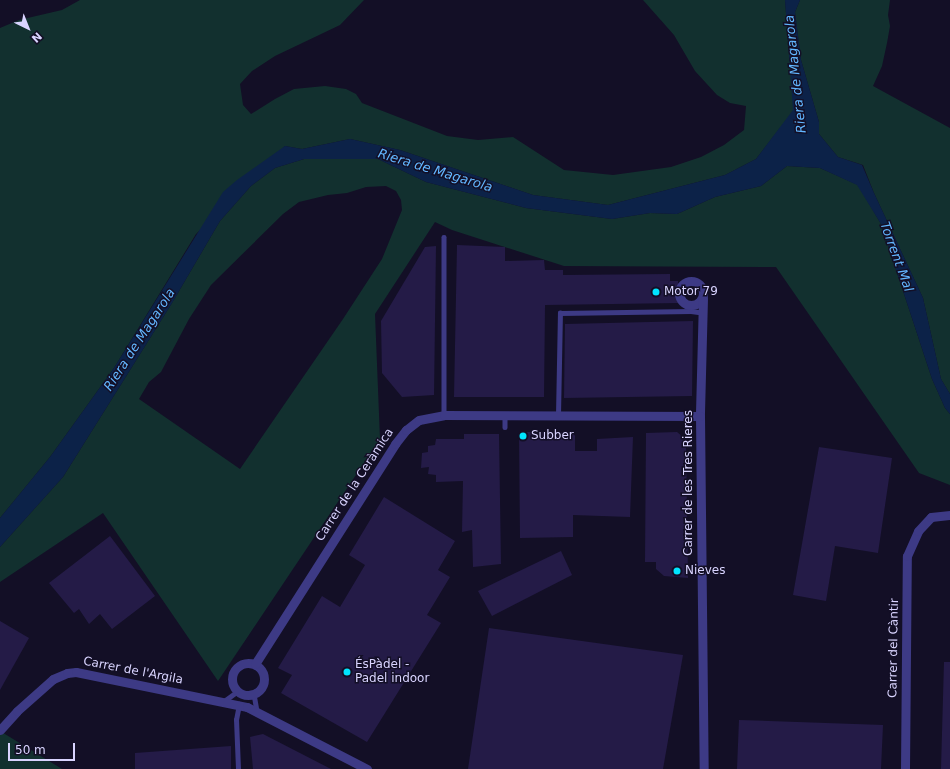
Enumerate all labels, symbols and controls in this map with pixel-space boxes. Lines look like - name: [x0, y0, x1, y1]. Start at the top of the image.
- north arrow: [8, 8, 48, 48]
- water label: Riera de Magarola: [782, 14, 810, 134]
- text: N: [29, 29, 44, 45]
- water label: Riera de Magarola: [376, 146, 494, 196]
- water label: Torrent Mal: [876, 220, 916, 294]
- place label: Motor 79: [664, 285, 718, 299]
- water label: Riera de Magarola: [101, 286, 179, 394]
- marker: Motor 79: [651, 287, 661, 297]
- street label: Carrer de les Tres Rieres: [682, 410, 696, 556]
- street label: Carrer de la Ceràmica: [313, 426, 397, 544]
- place label: Subber: [531, 429, 574, 443]
- marker: Subber: [518, 431, 528, 441]
- place label: Nieves: [685, 564, 725, 578]
- marker: Nieves: [672, 566, 682, 576]
- street label: Carrer del Càntir: [886, 598, 902, 698]
- street label: Carrer de l'Argila: [82, 654, 184, 688]
- place label: ÉsPàdel - Padel indoor: [355, 658, 429, 686]
- marker: ÉsPàdel - Padel indoor: [342, 667, 352, 677]
- scale bar: [10, 735, 77, 761]
- text: 50 m: [15, 743, 46, 757]

